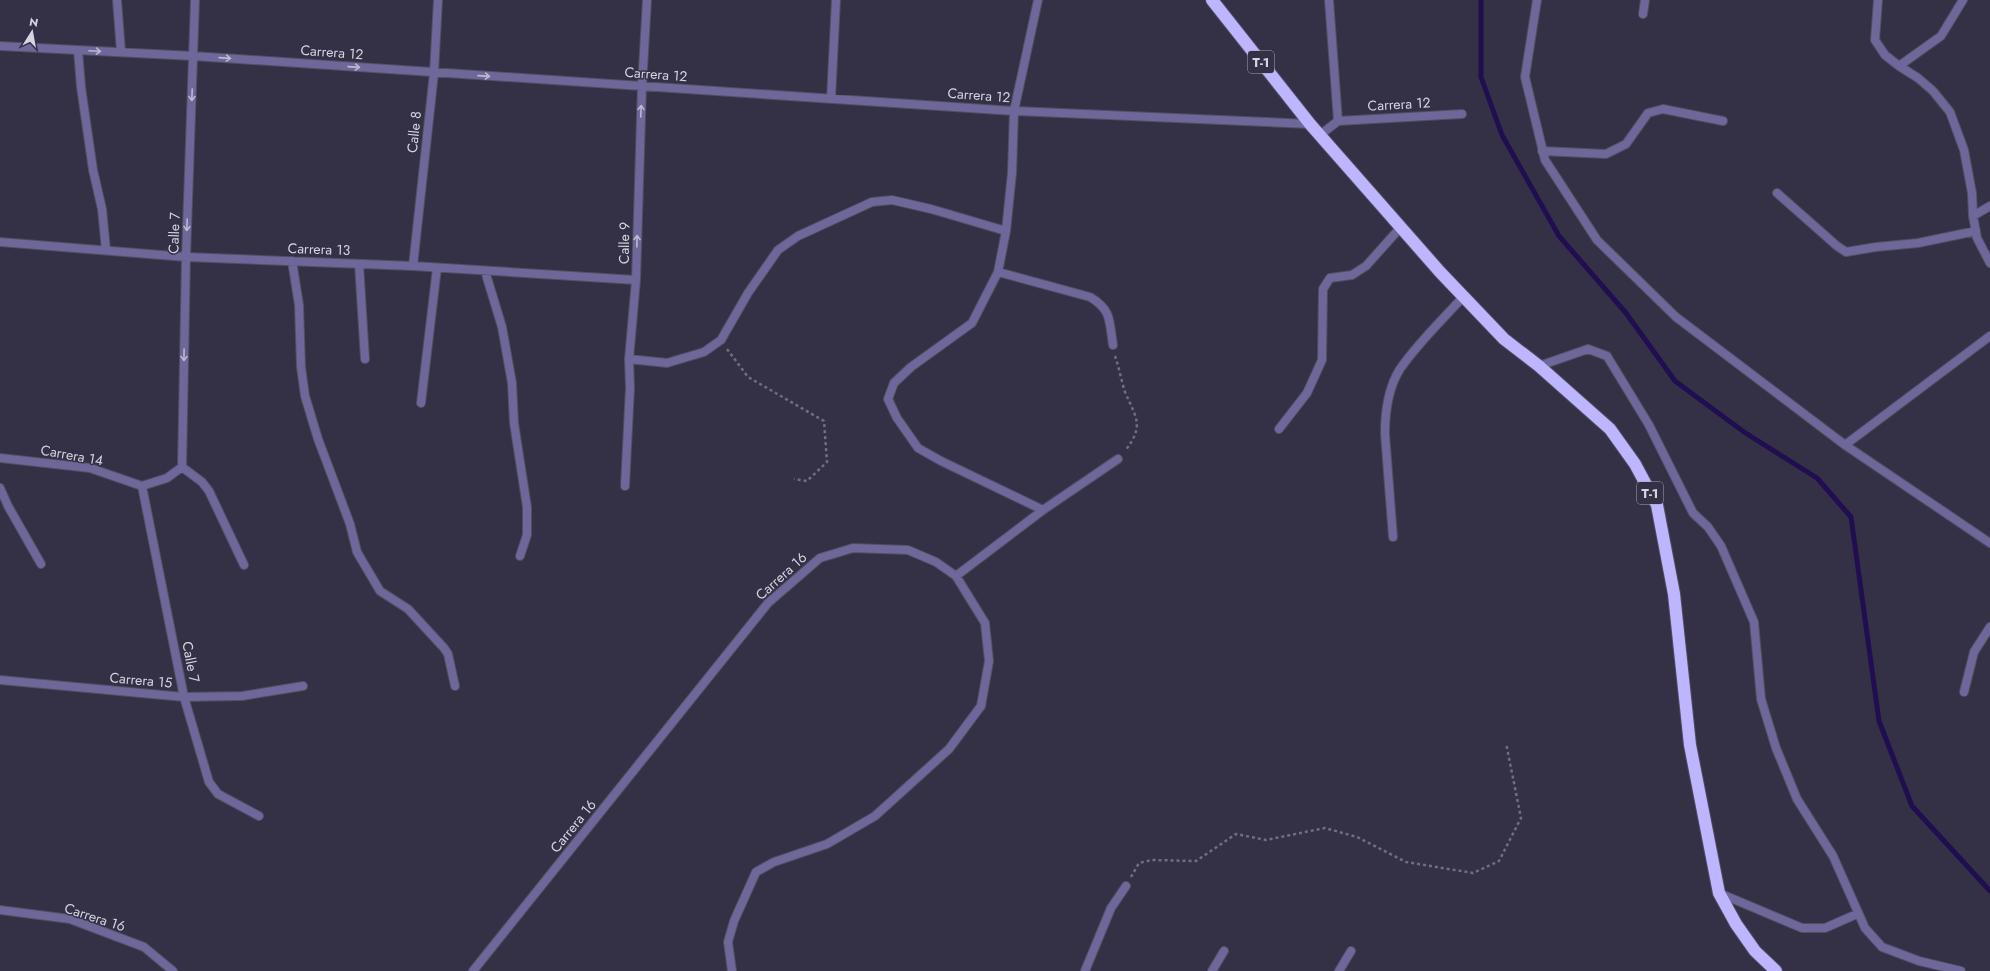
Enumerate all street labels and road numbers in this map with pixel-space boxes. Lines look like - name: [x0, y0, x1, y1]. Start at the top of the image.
- street label: Carrera 12: [300, 40, 364, 64]
- road number: T-1: [1248, 51, 1274, 73]
- street label: Carrera 12: [624, 62, 688, 86]
- street label: Carrera 12: [947, 83, 1011, 107]
- street label: Carrera 12: [1367, 92, 1431, 116]
- street label: Calle 8: [402, 110, 426, 154]
- street label: Calle 7: [163, 211, 185, 254]
- street label: Calle 9: [614, 222, 634, 264]
- street label: Carrera 13: [287, 238, 351, 260]
- street label: Carrera 14: [39, 440, 105, 470]
- road number: T-1: [1637, 482, 1663, 504]
- street label: Carrera 16: [751, 547, 811, 605]
- street label: Calle 7: [177, 640, 205, 685]
- street label: Carrera 15: [109, 667, 173, 693]
- street label: Carrera 16: [545, 795, 601, 857]
- street label: Carrera 16: [62, 898, 128, 936]

